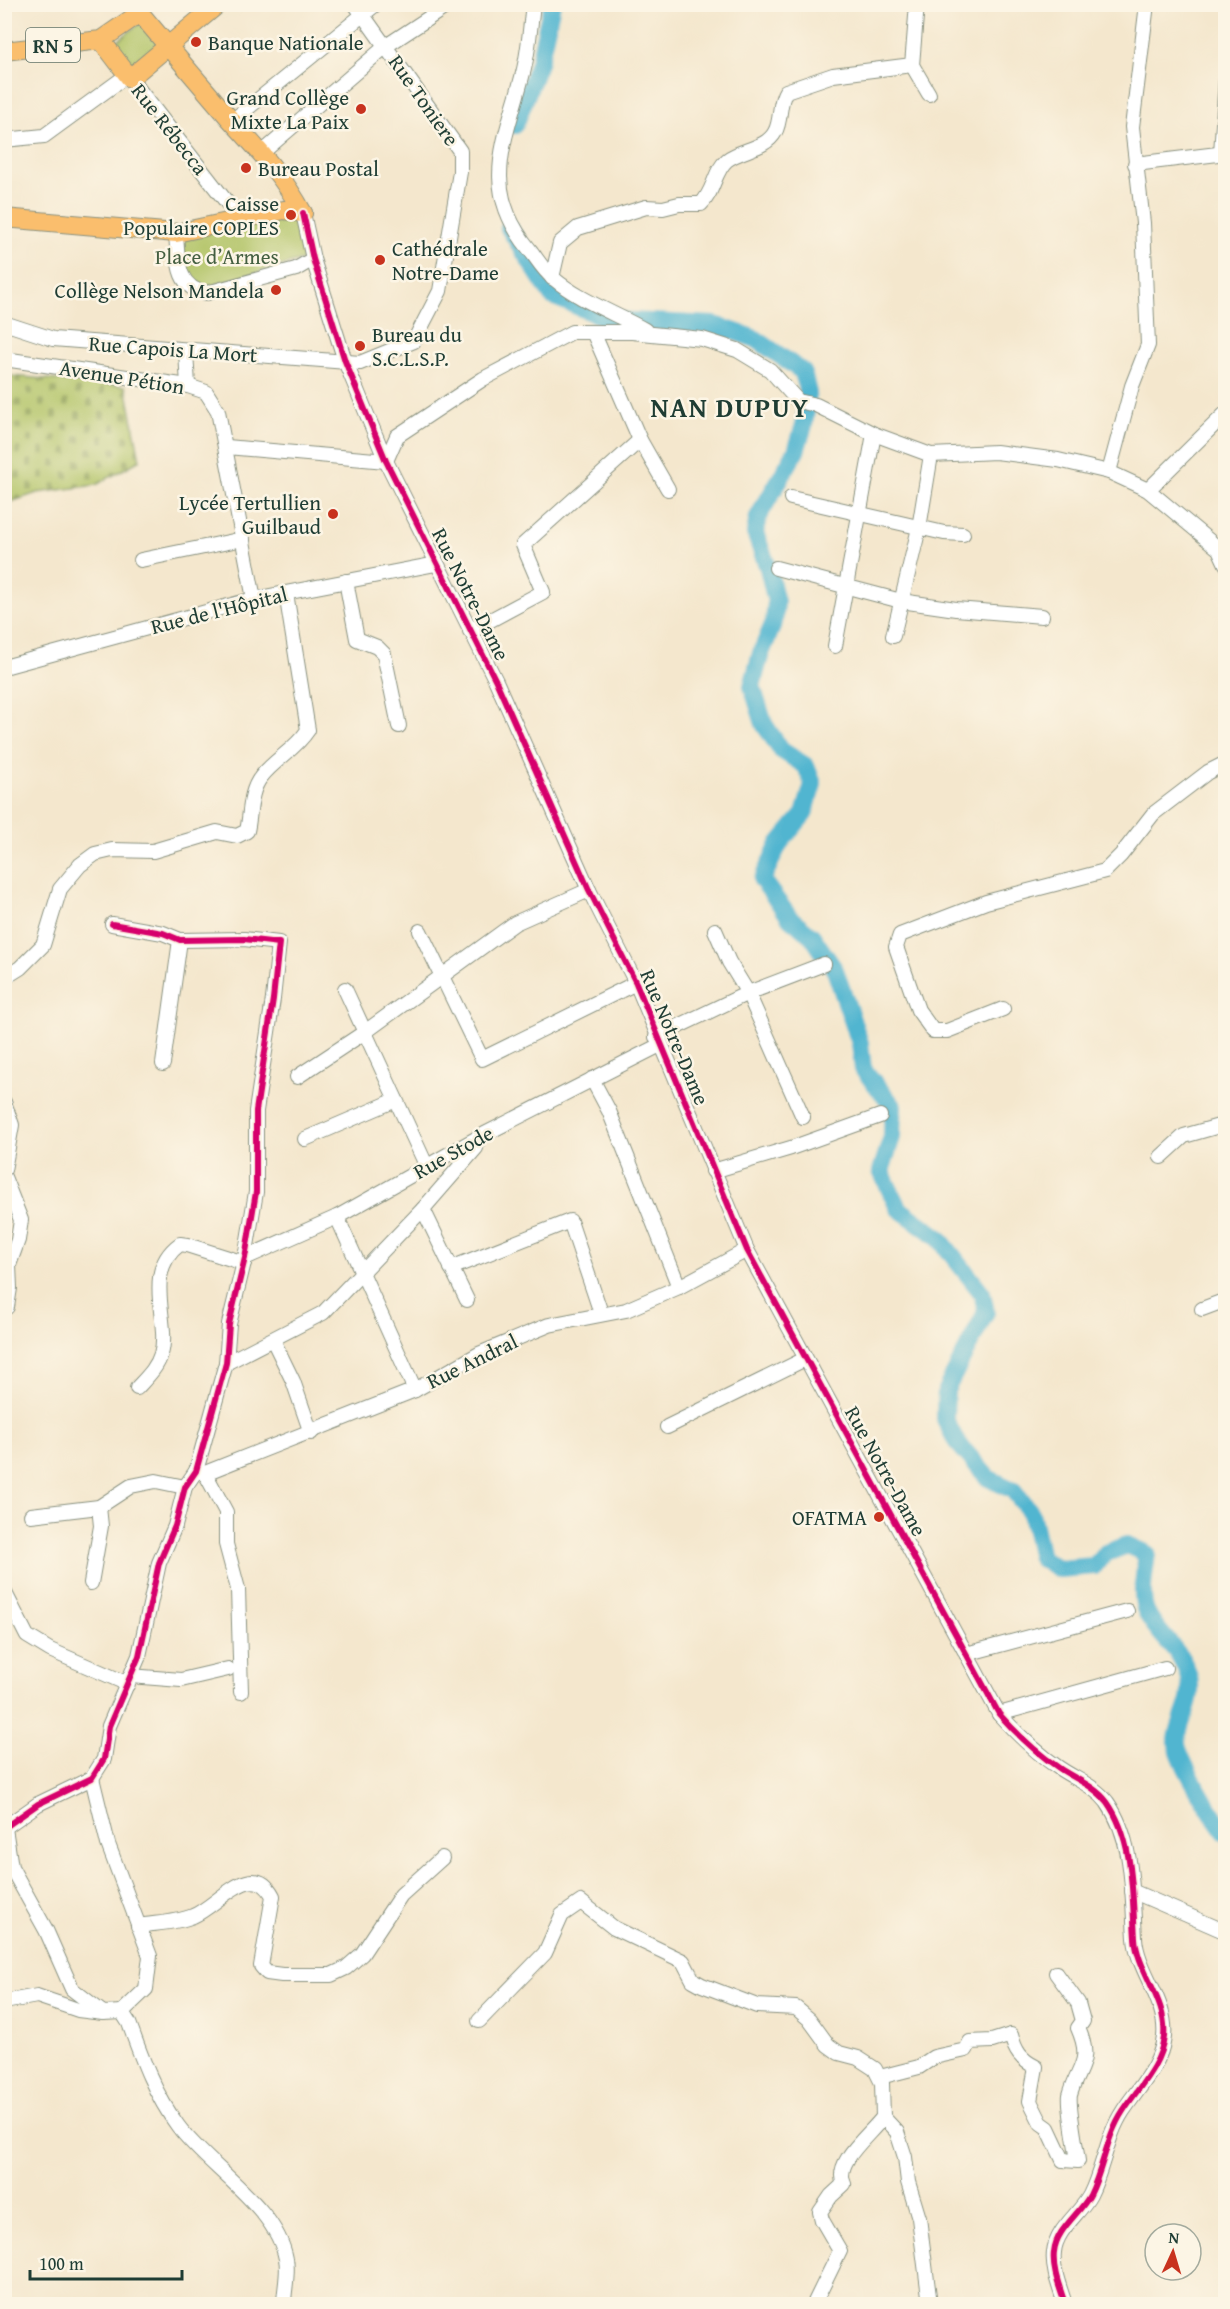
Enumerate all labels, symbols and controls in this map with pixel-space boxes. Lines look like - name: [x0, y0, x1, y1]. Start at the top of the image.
- place label: Banque Nationale: [208, 27, 364, 58]
- road number: RN 5: [26, 28, 80, 62]
- marker: Banque Nationale: [189, 35, 203, 49]
- street label: Rue Toniere: [381, 48, 467, 152]
- street label: Rue Rébecca: [124, 76, 216, 182]
- place label: Grand Collège Mixte La Paix: [227, 82, 349, 137]
- marker: Grand Collège Mixte La Paix: [354, 102, 368, 116]
- place label: Bureau Postal: [258, 153, 379, 184]
- marker: Bureau Postal: [239, 161, 253, 175]
- place label: Caisse Populaire COPLES: [123, 188, 279, 243]
- marker: Caisse Populaire COPLES: [284, 208, 298, 222]
- place label: Cathédrale Notre-Dame: [392, 233, 499, 288]
- park label: Place d’Armes: [155, 241, 279, 272]
- marker: Cathédrale Notre-Dame: [373, 253, 387, 267]
- place label: Collège Nelson Mandela: [55, 275, 264, 306]
- marker: Collège Nelson Mandela: [269, 283, 283, 297]
- place label: Bureau du S.C.L.S.P.: [372, 319, 463, 374]
- street label: Rue Capois La Mort: [88, 328, 259, 370]
- marker: Bureau du S.C.L.S.P.: [353, 339, 367, 353]
- street label: Avenue Pétion: [57, 352, 187, 402]
- district label: NAN DUPUY: [650, 387, 810, 427]
- place label: Lycée Tertullien Guilbaud: [179, 487, 322, 542]
- marker: Lycée Tertullien Guilbaud: [326, 507, 340, 521]
- street label: Rue Notre-Dame: [424, 522, 518, 666]
- street label: Rue de l'Hôpital: [147, 578, 291, 642]
- street label: Rue Notre-Dame: [632, 964, 718, 1110]
- street label: Rue Stode: [407, 1117, 499, 1187]
- street label: Rue Andral: [421, 1326, 523, 1396]
- street label: Rue Notre-Dame: [837, 1400, 935, 1542]
- place label: OFATMA: [792, 1502, 867, 1533]
- marker: OFATMA: [872, 1510, 886, 1524]
- north arrow: [1143, 2222, 1203, 2282]
- text: N: [1168, 2225, 1181, 2249]
- scale bar: [30, 2243, 182, 2281]
- text: 100 m: [39, 2250, 84, 2277]

